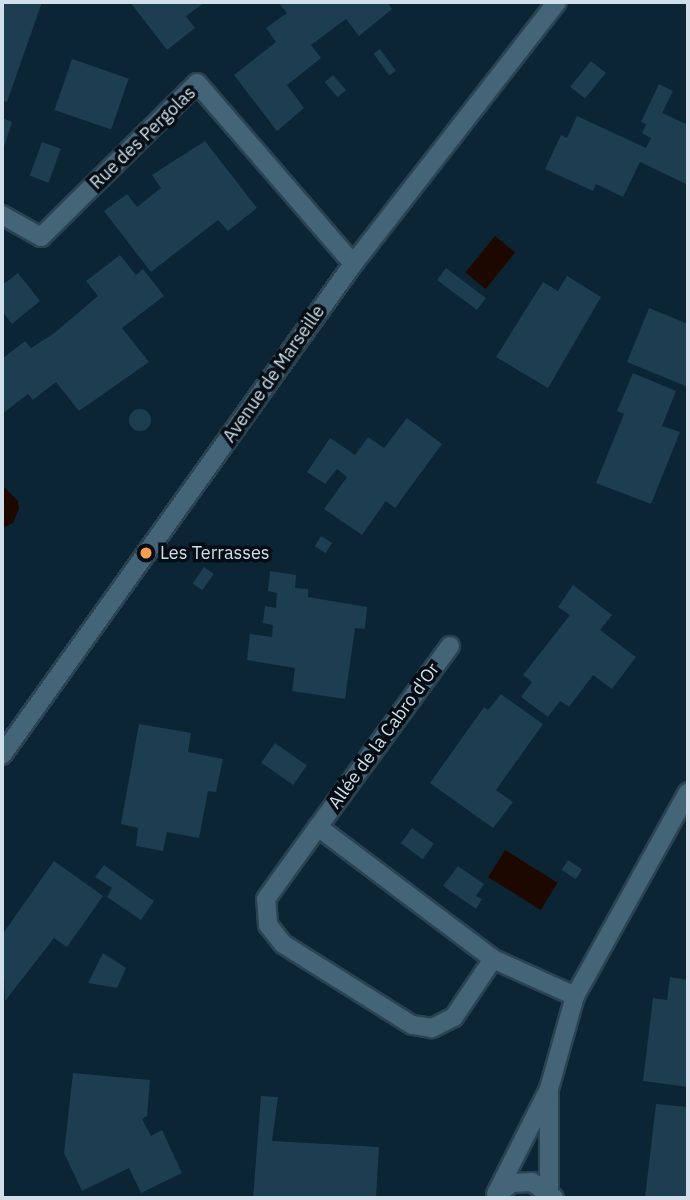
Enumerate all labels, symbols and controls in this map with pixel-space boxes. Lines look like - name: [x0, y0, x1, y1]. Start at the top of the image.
- street label: Rue des Pergolas: [86, 82, 200, 194]
- street label: Avenue de Marseille: [219, 301, 329, 447]
- place label: Les Terrasses: [160, 542, 270, 564]
- marker: Les Terrasses: [138, 545, 154, 561]
- street label: Allée de la Cabro d'Or: [324, 659, 444, 813]

